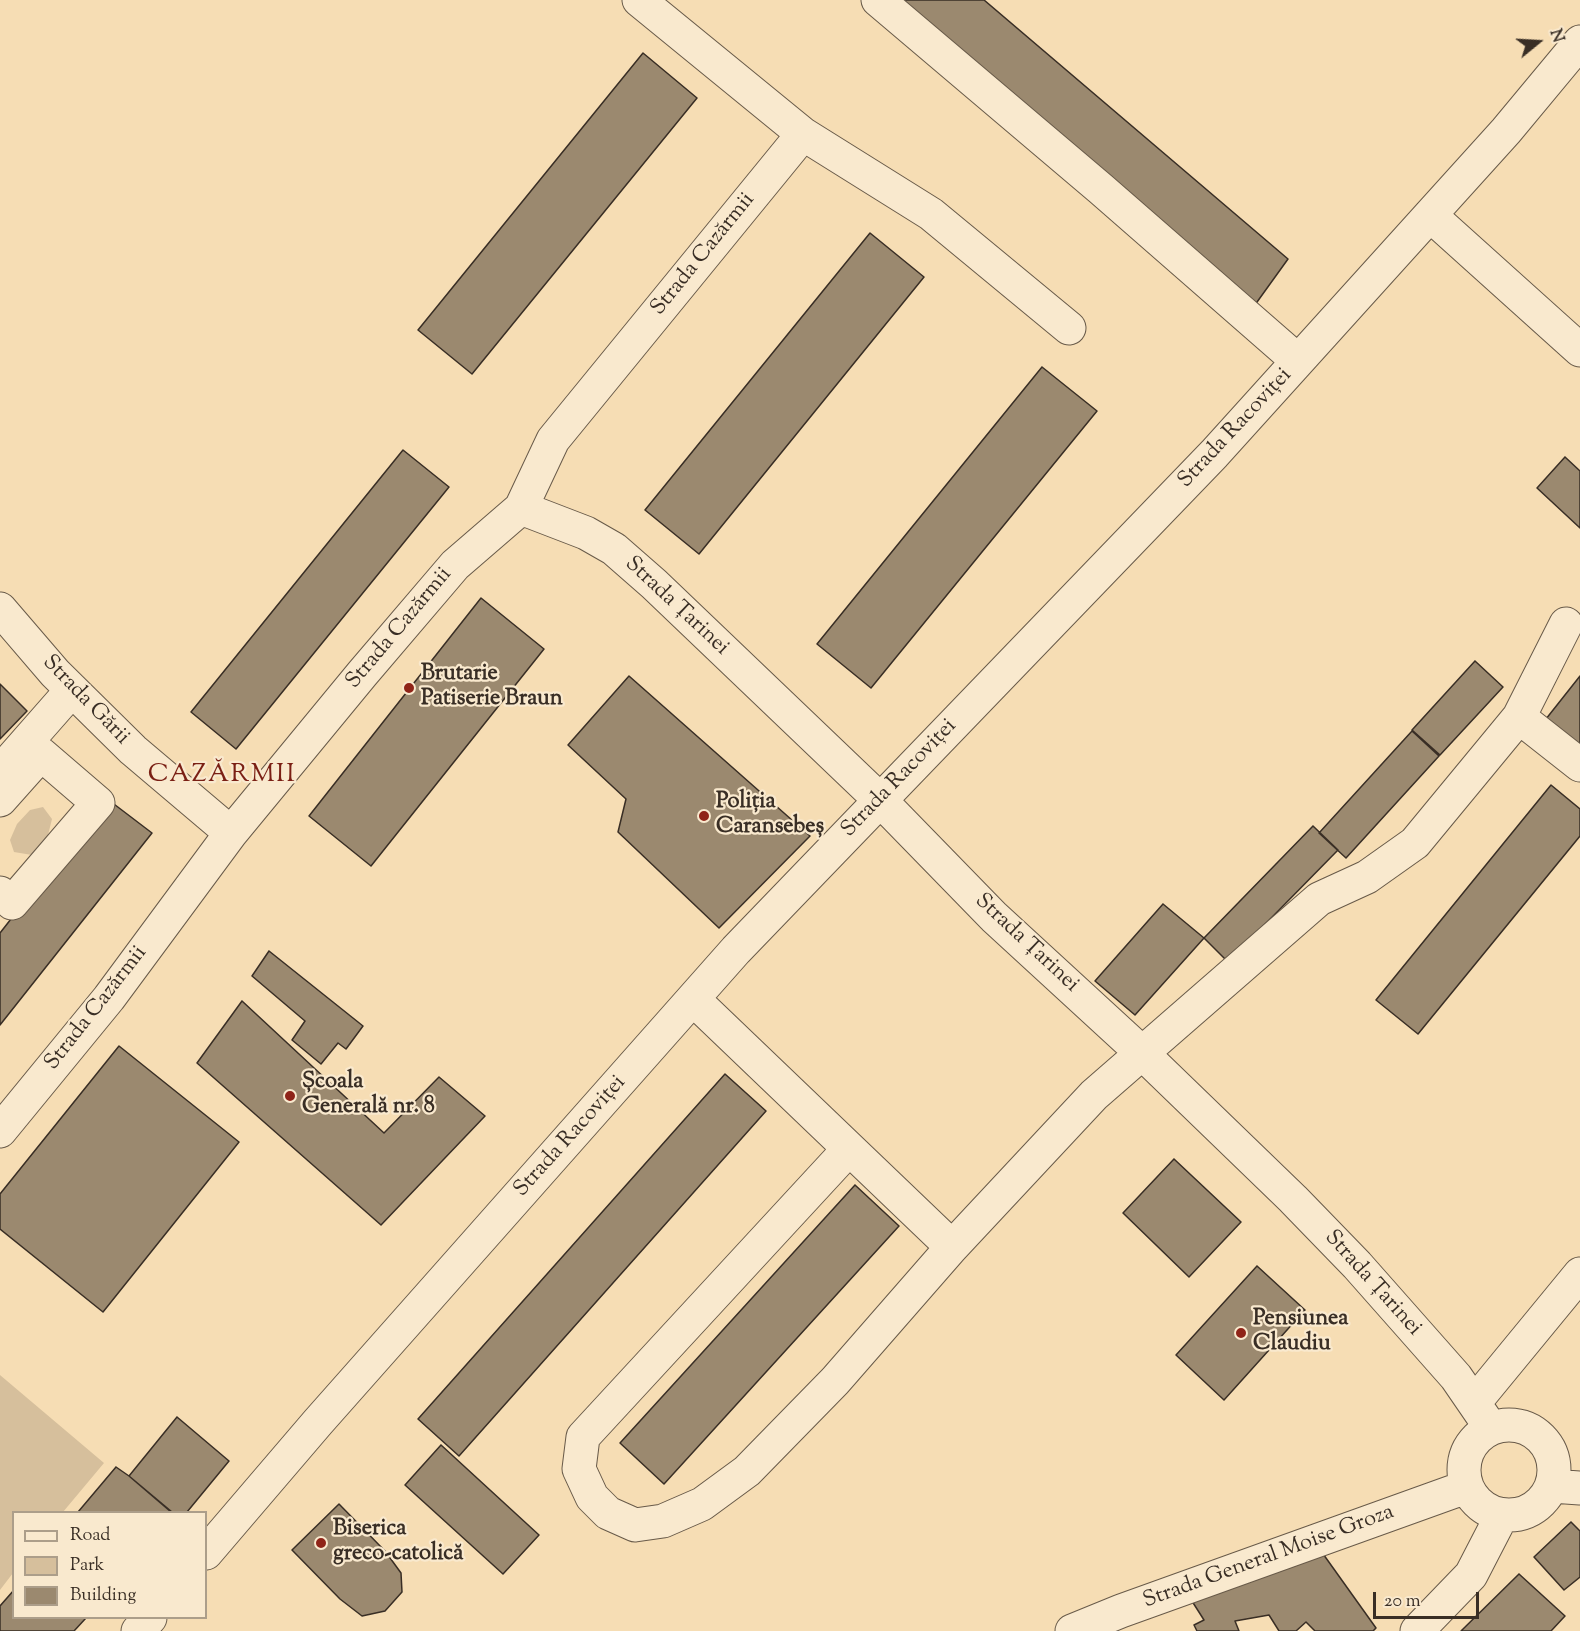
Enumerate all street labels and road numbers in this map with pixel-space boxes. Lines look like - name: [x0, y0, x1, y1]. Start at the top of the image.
- street label: Strada Cazărmii: [646, 188, 762, 322]
- street label: Strada Racoviței: [1174, 363, 1298, 495]
- street label: Strada Țarinei: [618, 552, 734, 662]
- street label: Strada Cazărmii: [341, 563, 459, 695]
- street label: Strada Gării: [36, 651, 134, 751]
- street label: Strada Racoviței: [837, 714, 963, 844]
- street label: Strada Țarinei: [968, 889, 1084, 999]
- street label: Strada Cazărmii: [40, 942, 154, 1076]
- street label: Strada Racoviței: [509, 1071, 633, 1203]
- street label: Strada Țarinei: [1318, 1226, 1426, 1342]
- street label: Strada General Moise Groza: [1140, 1500, 1398, 1616]

